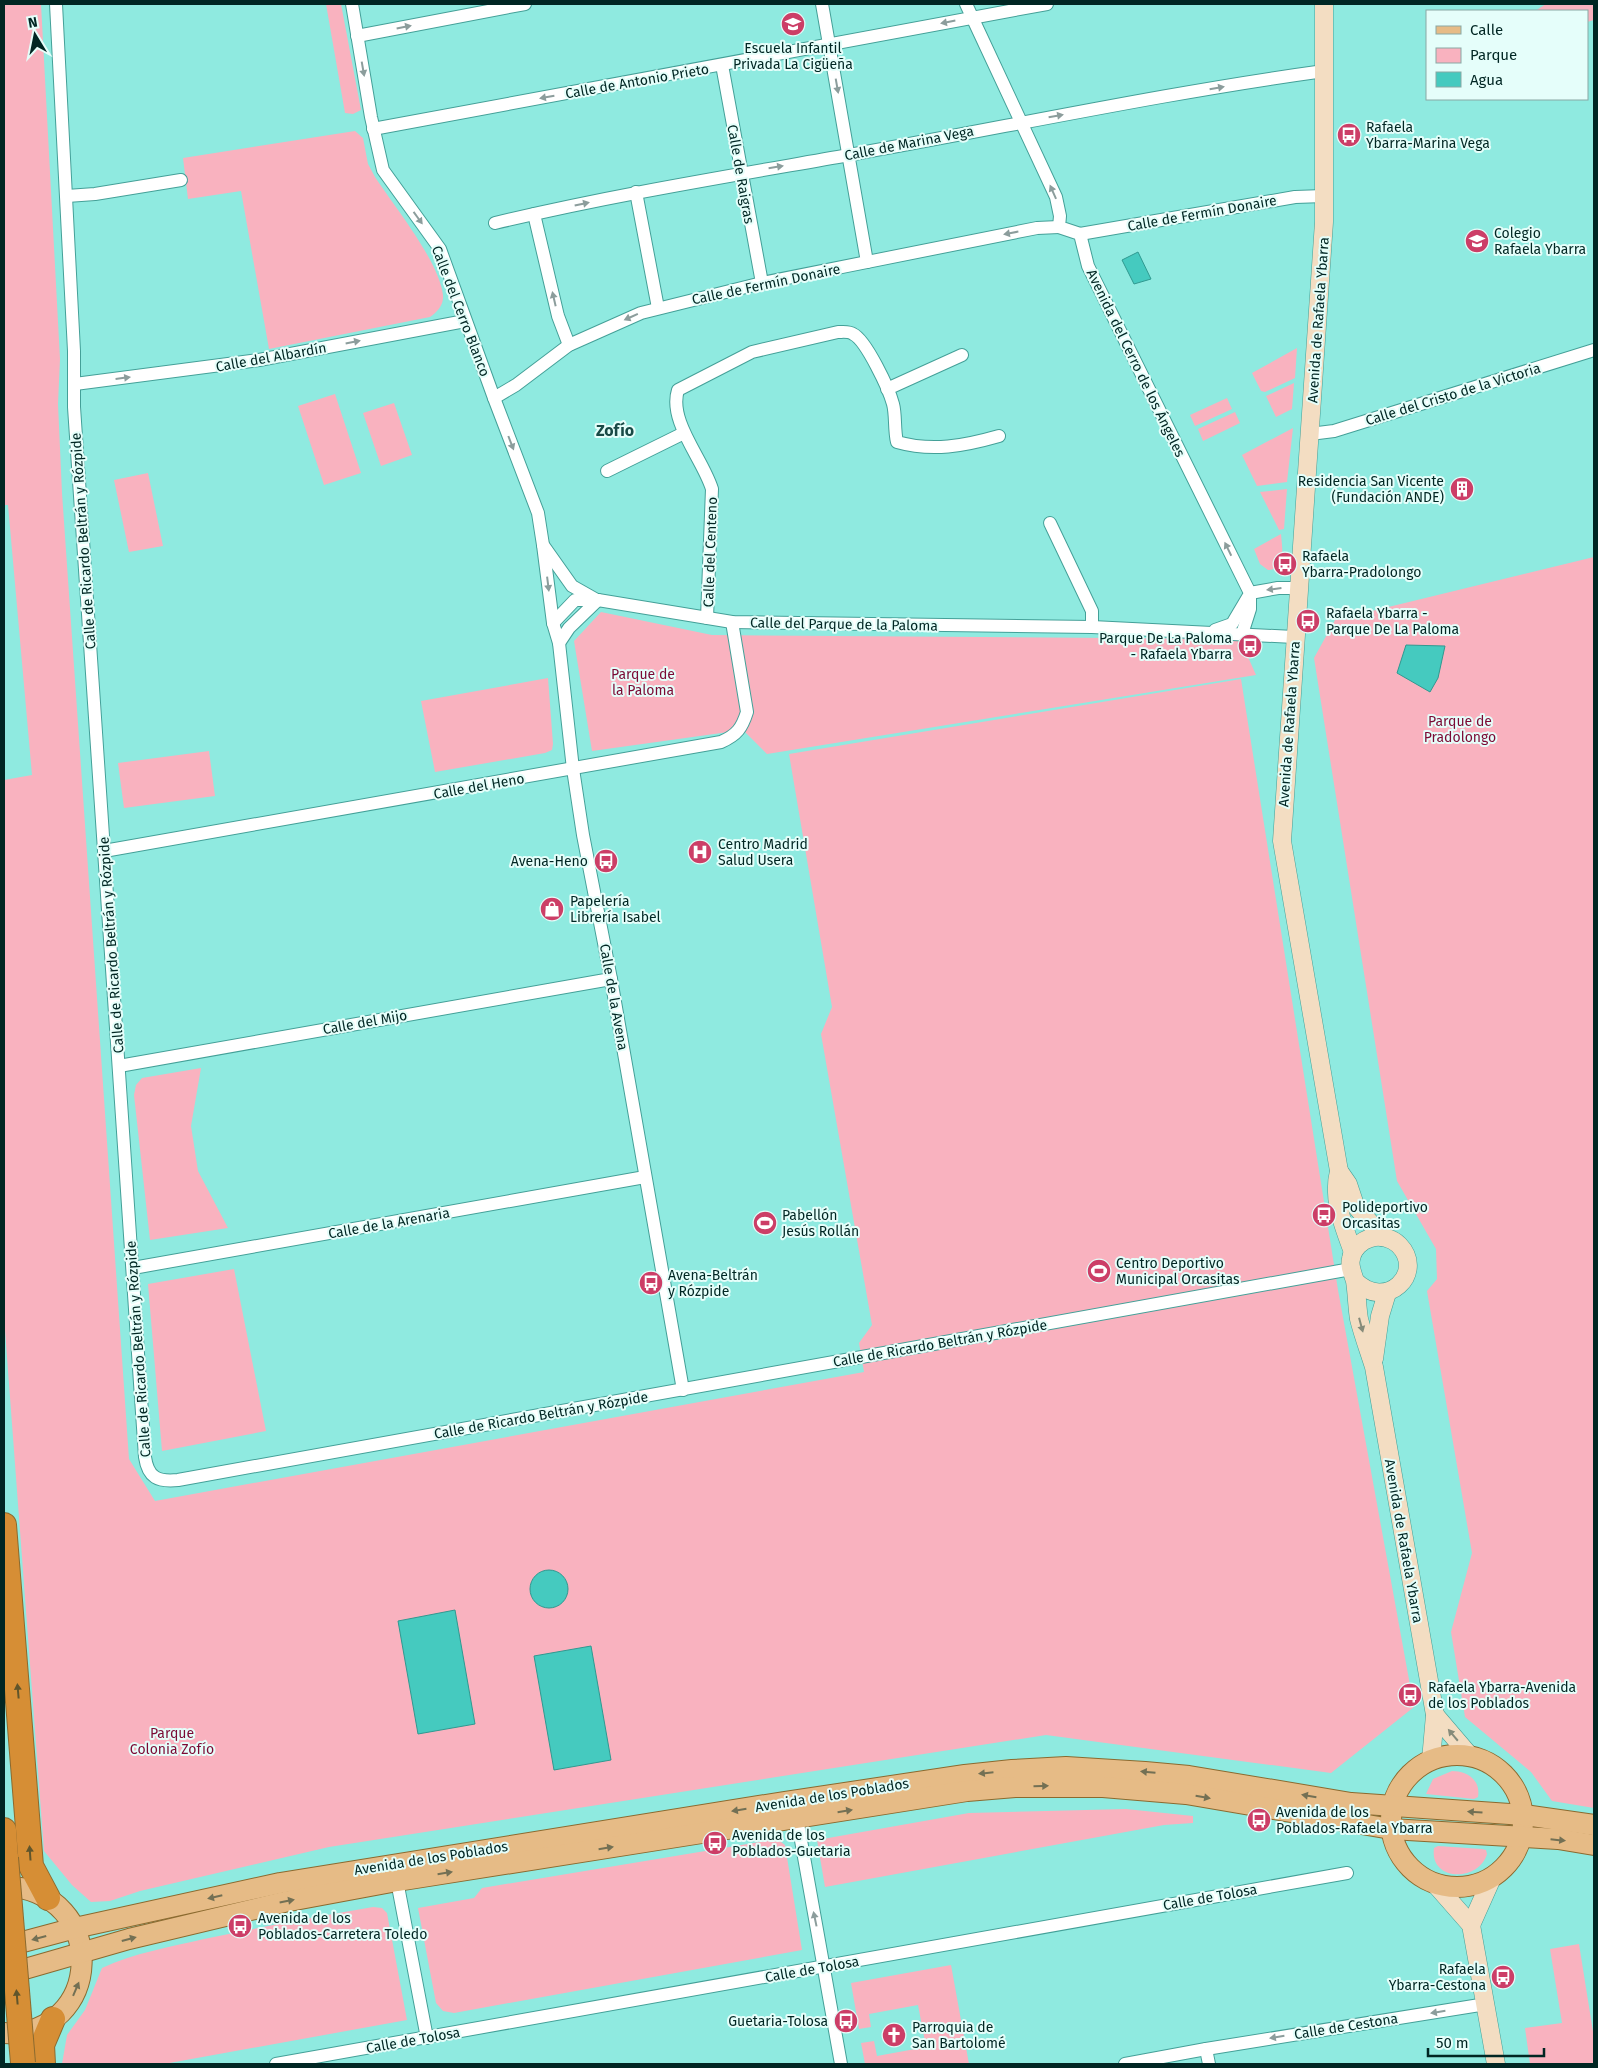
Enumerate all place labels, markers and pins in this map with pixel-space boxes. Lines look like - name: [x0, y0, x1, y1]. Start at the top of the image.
- school or university icon: Escuela Infantil Privada La Cigüeña: [780, 11, 806, 37]
- place label: Escuela Infantil Privada La Cigüeña: [733, 40, 853, 73]
- place label: Rafaela Ybarra-Marina Vega: [1366, 119, 1490, 152]
- bus stop icon: Rafaela Ybarra-Marina Vega: [1336, 122, 1362, 148]
- place label: Colegio Rafaela Ybarra: [1494, 225, 1586, 258]
- school or university icon: Colegio Rafaela Ybarra: [1464, 228, 1490, 254]
- place label: Residencia San Vicente (Fundación ANDE): [1298, 473, 1444, 506]
- building icon: Residencia San Vicente (Fundación ANDE): [1449, 476, 1475, 502]
- place label: Rafaela Ybarra-Pradolongo: [1302, 548, 1421, 581]
- bus stop icon: Rafaela Ybarra-Pradolongo: [1272, 551, 1298, 577]
- place label: Rafaela Ybarra - Parque De La Paloma: [1326, 605, 1459, 638]
- bus stop icon: Rafaela Ybarra - Parque De La Paloma: [1295, 608, 1321, 634]
- place label: Parque De La Paloma - Rafaela Ybarra: [1099, 630, 1232, 663]
- bus stop icon: Parque De La Paloma - Rafaela Ybarra: [1237, 633, 1263, 659]
- place label: Centro Madrid Salud Usera: [718, 836, 808, 869]
- hospital icon: Centro Madrid Salud Usera: [687, 839, 713, 865]
- bus stop icon: Avena-Heno: [593, 848, 619, 874]
- place label: Avena-Heno: [511, 853, 588, 870]
- place label: Papelería Librería Isabel: [570, 893, 661, 926]
- shop icon: Papelería Librería Isabel: [539, 896, 565, 922]
- place label: Polideportivo Orcasitas: [1342, 1199, 1428, 1232]
- bus stop icon: Polideportivo Orcasitas: [1311, 1202, 1337, 1228]
- place label: Pabellón Jesús Rollán: [782, 1207, 859, 1240]
- sports icon: Pabellón Jesús Rollán: [752, 1210, 778, 1236]
- place label: Centro Deportivo Municipal Orcasitas: [1116, 1255, 1240, 1288]
- sports icon: Centro Deportivo Municipal Orcasitas: [1086, 1258, 1112, 1284]
- place label: Avena-Beltrán y Rózpide: [668, 1267, 758, 1300]
- bus stop icon: Avena-Beltrán y Rózpide: [638, 1270, 664, 1296]
- place label: Rafaela Ybarra-Avenida de los Poblados: [1428, 1679, 1576, 1712]
- bus stop icon: Rafaela Ybarra-Avenida de los Poblados: [1397, 1682, 1423, 1708]
- place label: Avenida de los Poblados-Rafaela Ybarra: [1276, 1804, 1433, 1837]
- bus stop icon: Avenida de los Poblados-Rafaela Ybarra: [1246, 1807, 1272, 1833]
- place label: Avenida de los Poblados-Guetaria: [732, 1827, 851, 1860]
- bus stop icon: Avenida de los Poblados-Guetaria: [702, 1830, 728, 1856]
- place label: Avenida de los Poblados-Carretera Toledo: [258, 1910, 427, 1943]
- bus stop icon: Avenida de los Poblados-Carretera Toledo: [227, 1913, 253, 1939]
- place label: Rafaela Ybarra-Cestona: [1389, 1961, 1486, 1994]
- bus stop icon: Rafaela Ybarra-Cestona: [1490, 1964, 1516, 1990]
- bus stop icon: Guetaria-Tolosa: [833, 2008, 859, 2034]
- place label: Guetaria-Tolosa: [728, 2013, 828, 2030]
- place label: Parroquia de San Bartolomé: [912, 2019, 1006, 2052]
- church icon: Parroquia de San Bartolomé: [881, 2022, 907, 2048]

